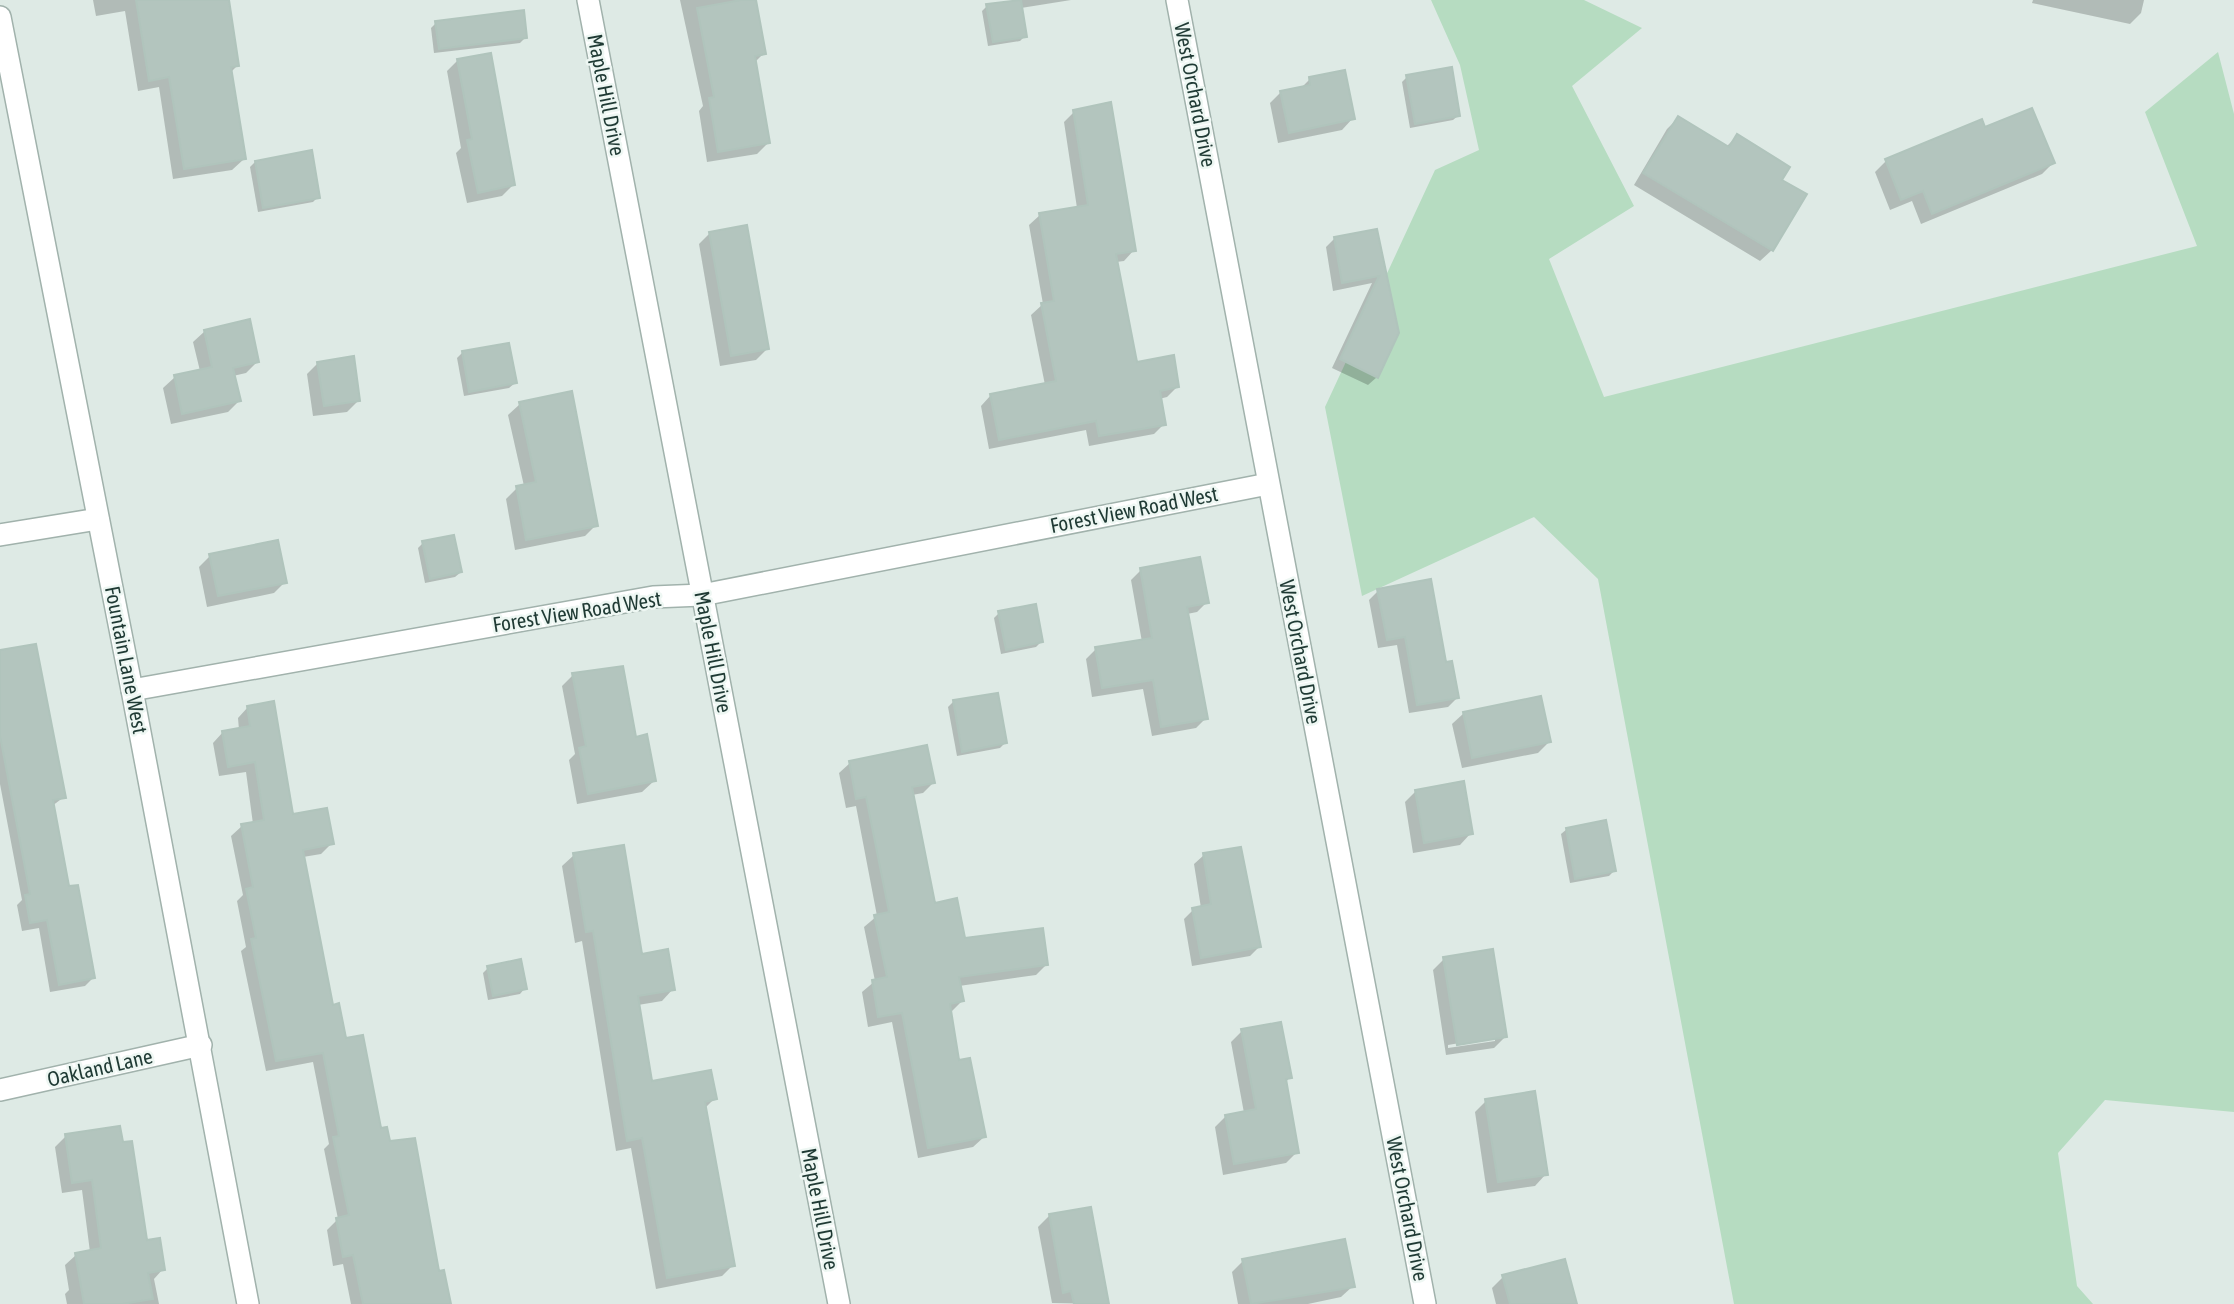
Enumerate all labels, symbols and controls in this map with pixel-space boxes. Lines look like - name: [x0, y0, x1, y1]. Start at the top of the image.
- street label: West Orchard Drive: [1170, 21, 1222, 169]
- street label: Maple Hill Drive: [583, 32, 631, 158]
- street label: Forest View Road West: [1048, 481, 1220, 537]
- street label: West Orchard Drive: [1275, 578, 1327, 726]
- street label: Fountain Lane West: [101, 584, 153, 736]
- street label: Forest View Road West: [491, 586, 663, 636]
- street label: Maple Hill Drive: [690, 589, 738, 715]
- street label: Oakland Lane: [45, 1043, 155, 1091]
- street label: West Orchard Drive: [1382, 1135, 1434, 1283]
- street label: Maple Hill Drive: [797, 1146, 845, 1272]

